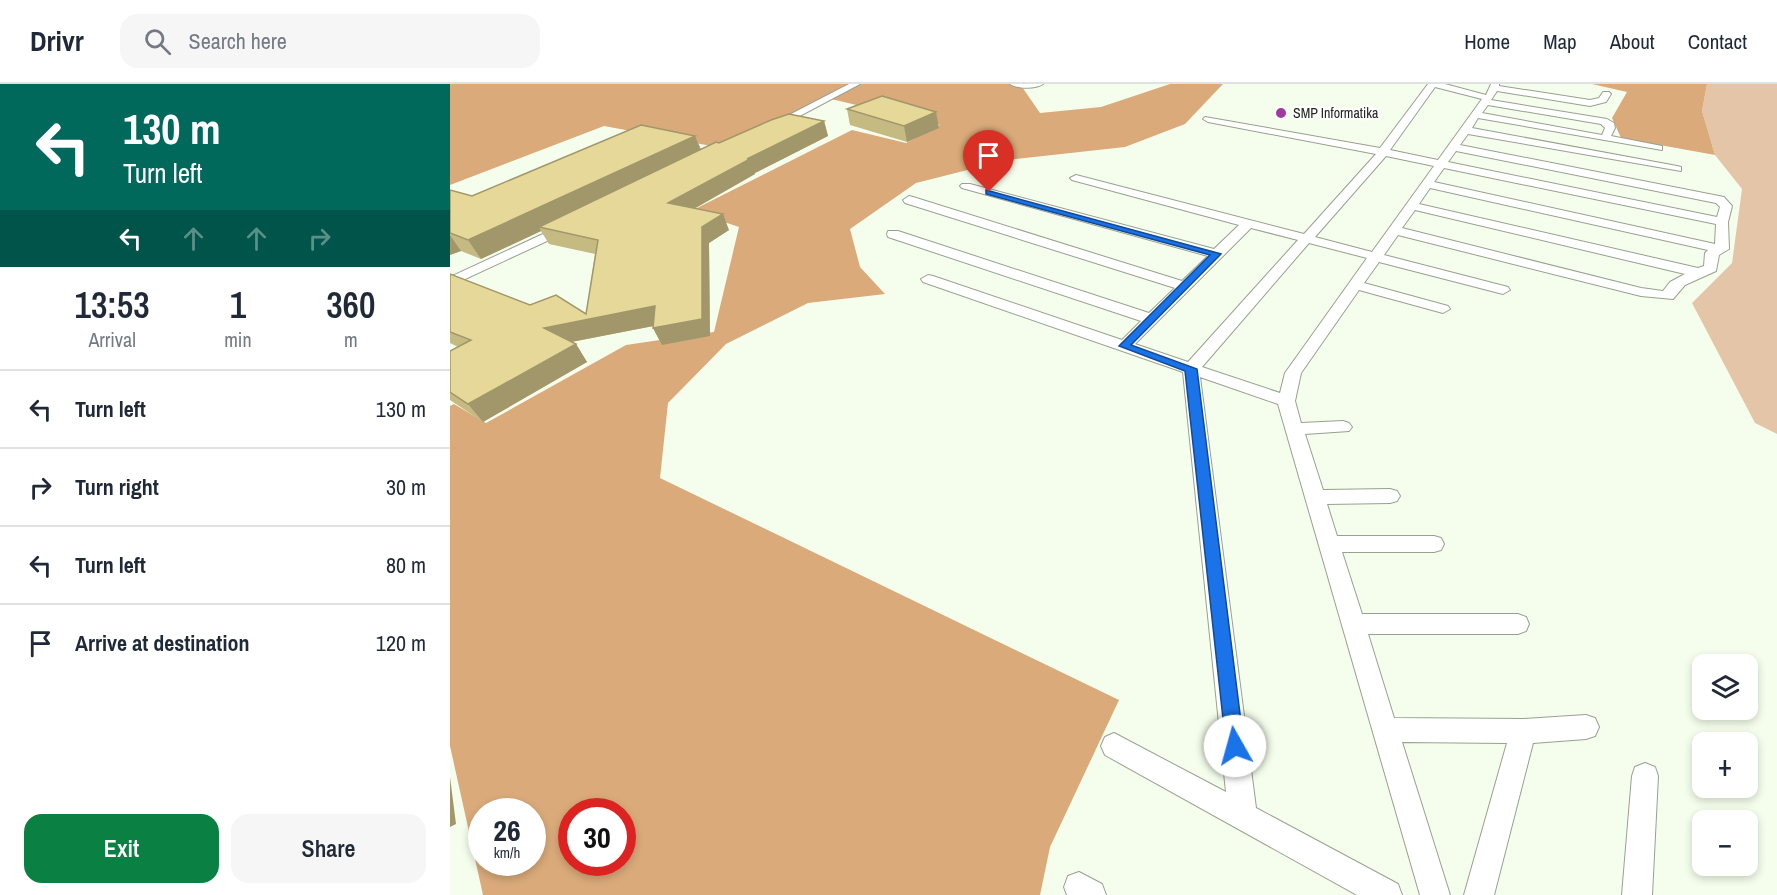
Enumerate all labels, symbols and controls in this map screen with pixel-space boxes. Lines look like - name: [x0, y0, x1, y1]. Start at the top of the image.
- search box: [120, 14, 540, 68]
- text: Drivr: [30, 22, 84, 60]
- icon: search: [141, 25, 174, 58]
- text: Search here: [189, 26, 287, 56]
- text: Home: [1464, 27, 1510, 56]
- text: Map: [1543, 27, 1577, 56]
- text: About: [1610, 27, 1655, 56]
- text: Contact: [1688, 27, 1747, 56]
- text: 130 m: [123, 101, 221, 157]
- place label: SMP Informatika: [1293, 104, 1379, 122]
- marker: SMP Informatika: [1274, 106, 1288, 120]
- icon: left: [24, 108, 102, 186]
- pin: [963, 130, 1014, 192]
- icon: arrive: [972, 139, 1005, 172]
- text: Turn left: [123, 155, 202, 191]
- icon: left: [114, 222, 147, 255]
- icon: ahead: [177, 222, 210, 255]
- icon: ahead: [240, 222, 273, 255]
- icon: right: [303, 222, 336, 255]
- text: 13:53: [75, 281, 150, 329]
- text: 1: [230, 281, 246, 329]
- text: 360: [326, 281, 375, 329]
- text: Arrival: [88, 326, 136, 353]
- text: min: [224, 326, 252, 353]
- text: m: [344, 326, 358, 353]
- icon: left: [24, 393, 57, 426]
- text: Turn left: [75, 394, 146, 424]
- text: 130 m: [376, 394, 426, 424]
- icon: right: [24, 471, 57, 504]
- text: Turn right: [75, 472, 159, 502]
- text: 30 m: [386, 472, 426, 502]
- icon: left: [24, 549, 57, 582]
- text: Turn left: [75, 550, 146, 580]
- text: 80 m: [386, 550, 426, 580]
- icon: arrive: [24, 627, 57, 660]
- text: Arrive at destination: [75, 628, 249, 658]
- text: 120 m: [376, 628, 426, 658]
- map controls: [1692, 654, 1758, 876]
- button: layers: [1692, 654, 1758, 720]
- position arrow: [1203, 714, 1267, 778]
- button: +: [1692, 732, 1758, 798]
- speed limit sign: 30: [558, 798, 636, 876]
- text: 26: [493, 810, 521, 850]
- button: −: [1692, 810, 1758, 876]
- button: Exit: [24, 814, 219, 883]
- button: Share: [231, 814, 426, 883]
- text: km/h: [494, 842, 520, 863]

